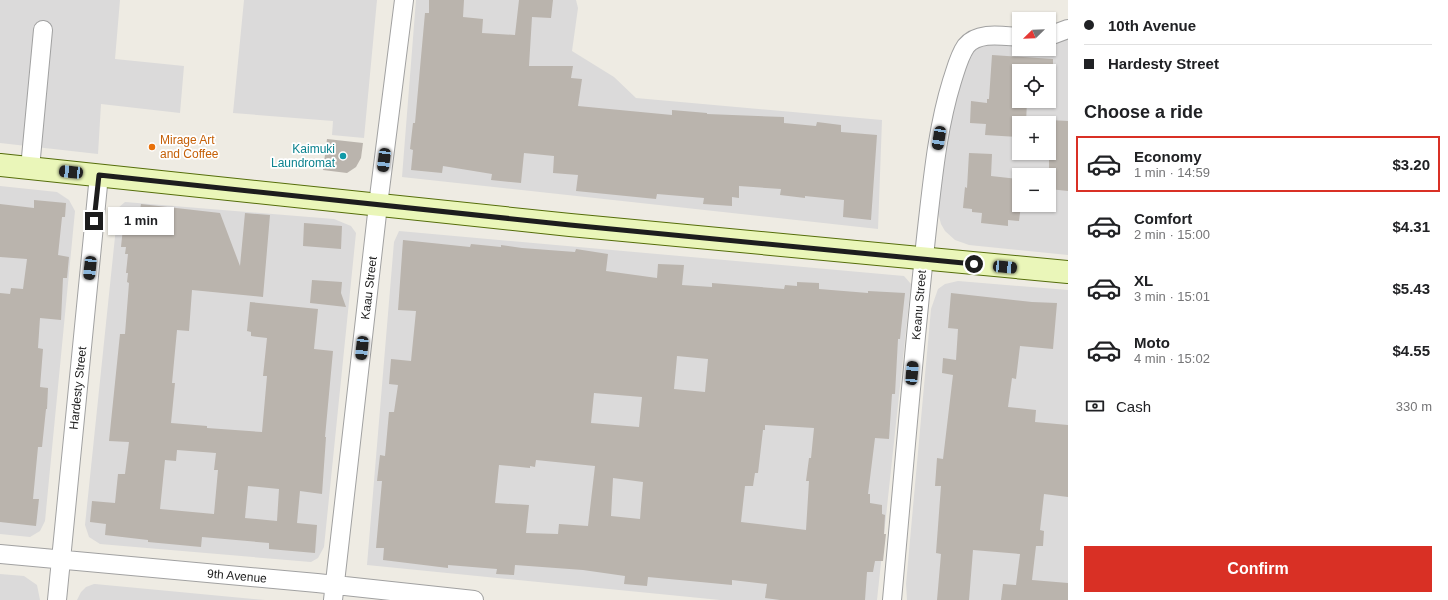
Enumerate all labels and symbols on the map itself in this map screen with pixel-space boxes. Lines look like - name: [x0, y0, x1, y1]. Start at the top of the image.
- north arrow: [1012, 12, 1056, 56]
- car: [931, 125, 947, 151]
- place label: Mirage Art and Coffee: [160, 133, 219, 161]
- marker: Mirage Art and Coffee: [147, 142, 157, 152]
- place label: Kaimuki Laundromat: [271, 142, 336, 170]
- car: [377, 147, 391, 173]
- marker: Kaimuki Laundromat: [338, 151, 348, 161]
- car: [58, 165, 84, 179]
- callout: 1 min: [108, 207, 174, 235]
- route end: [85, 212, 103, 230]
- car: [83, 255, 97, 281]
- street label: Kaau Street: [358, 255, 380, 320]
- route start: [965, 255, 983, 273]
- car: [993, 260, 1017, 274]
- street label: Keanu Street: [909, 269, 929, 341]
- car: [355, 335, 369, 361]
- street label: Hardesty Street: [67, 345, 89, 430]
- car: [905, 361, 919, 385]
- street label: 9th Avenue: [207, 566, 268, 586]

